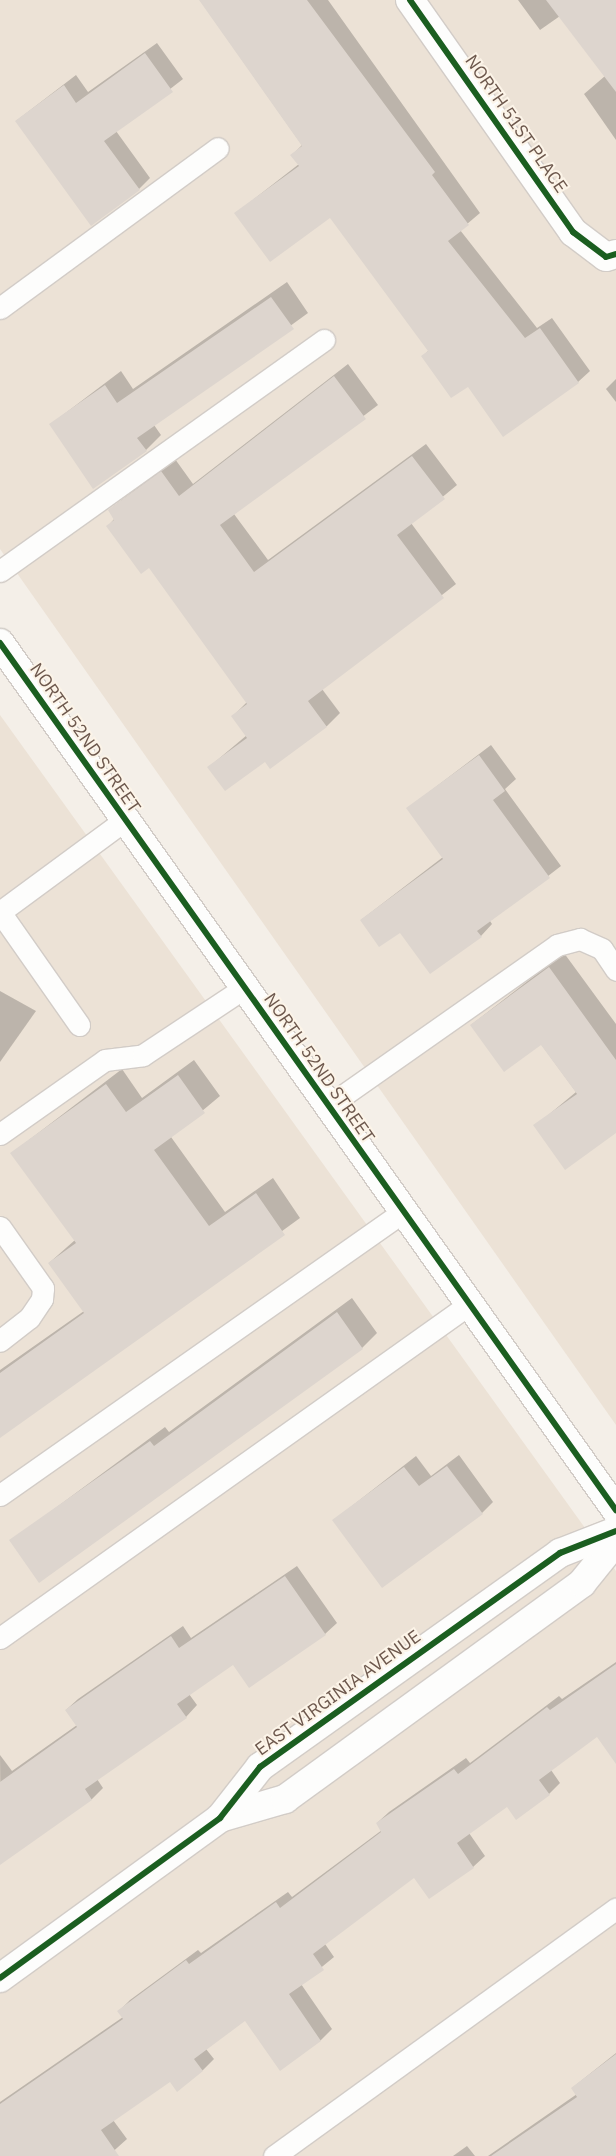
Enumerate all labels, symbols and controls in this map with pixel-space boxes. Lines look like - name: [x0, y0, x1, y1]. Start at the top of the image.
- street label: NORTH 51ST PLACE: [460, 51, 572, 197]
- street label: NORTH 52ND STREET: [25, 659, 145, 817]
- street label: NORTH 52ND STREET: [259, 989, 379, 1147]
- street label: EAST VIRGINIA AVENUE: [251, 1626, 425, 1760]

